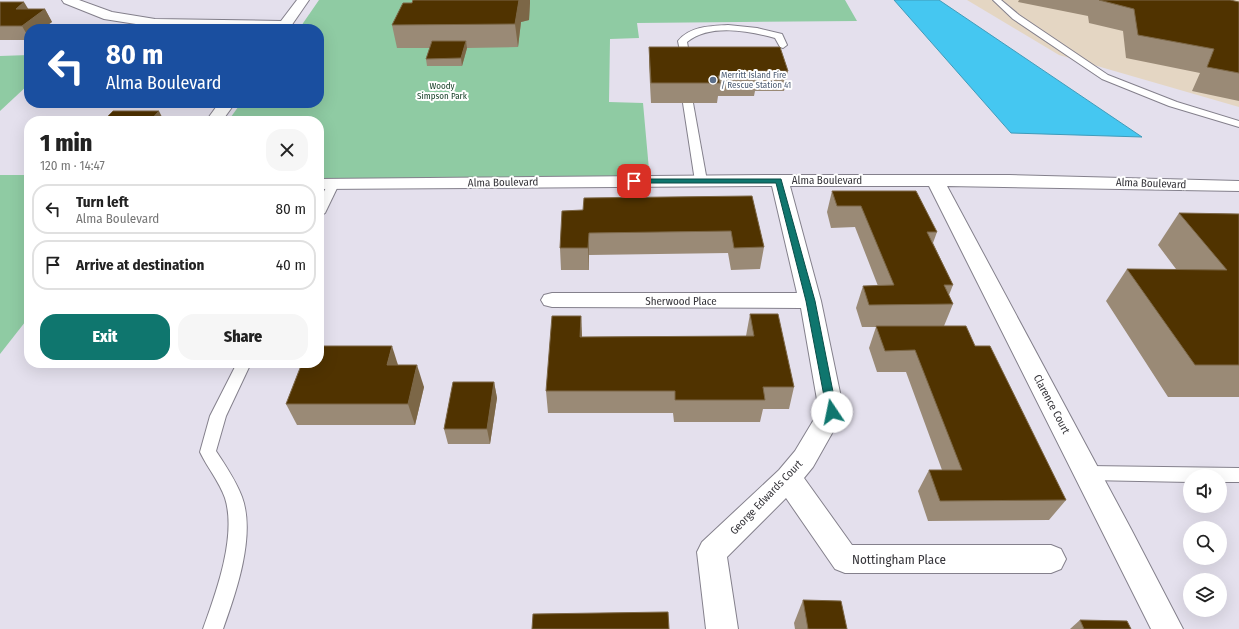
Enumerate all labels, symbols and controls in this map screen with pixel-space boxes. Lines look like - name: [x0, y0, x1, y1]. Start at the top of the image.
- text: 80 m: [106, 38, 163, 71]
- icon: left: [40, 40, 92, 92]
- place label: Merritt Island Fire / Rescue Station 41: [721, 70, 791, 90]
- text: Alma Boulevard: [106, 72, 221, 94]
- marker: Merritt Island Fire / Rescue Station 41: [708, 75, 718, 85]
- park label: Woody Simpson Park: [417, 81, 468, 101]
- text: 1 min: [40, 129, 92, 157]
- button: close: [266, 129, 308, 171]
- text: 120 m · 14:47: [40, 158, 105, 173]
- pin: [617, 164, 651, 198]
- icon: arrive: [623, 170, 645, 192]
- street label: Alma Boulevard: [792, 174, 862, 187]
- street label: Alma Boulevard: [468, 175, 538, 190]
- street label: Alma Boulevard: [1116, 176, 1186, 191]
- text: Turn left: [76, 193, 129, 211]
- icon: left: [42, 198, 64, 220]
- text: 80 m: [276, 200, 306, 218]
- text: Alma Boulevard: [76, 211, 159, 226]
- icon: arrive: [42, 254, 64, 276]
- text: Arrive at destination: [76, 256, 204, 274]
- text: 40 m: [276, 256, 306, 274]
- street label: Sherwood Place: [645, 295, 717, 308]
- button: Exit: [40, 314, 170, 360]
- button: Share: [178, 314, 308, 360]
- street label: Clarence Court: [1030, 372, 1073, 436]
- position arrow: [811, 391, 853, 433]
- street label: George Edwards Court: [727, 457, 806, 537]
- map controls: [1183, 469, 1227, 617]
- button: sound: [1183, 469, 1227, 513]
- button: search: [1183, 521, 1227, 565]
- street label: Nottingham Place: [852, 552, 946, 567]
- button: layers: [1183, 573, 1227, 617]

